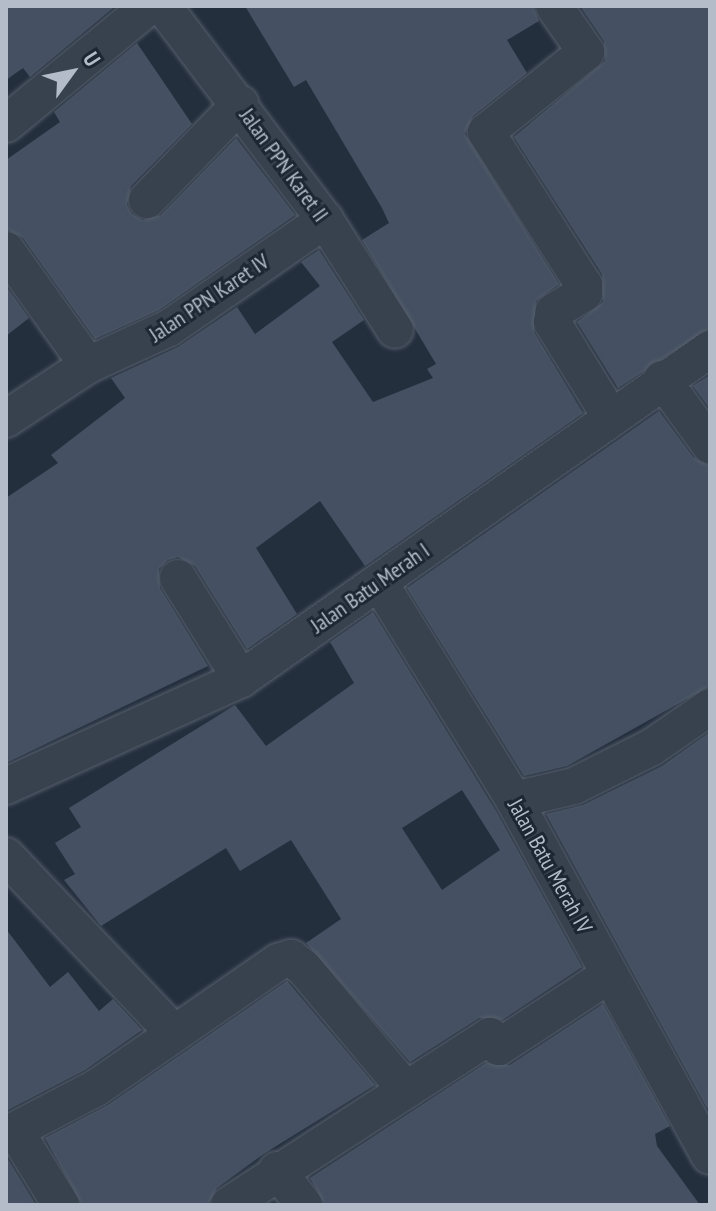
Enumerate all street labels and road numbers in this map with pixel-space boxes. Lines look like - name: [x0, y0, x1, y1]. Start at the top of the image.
- street label: Jalan PPN Karet II: [234, 103, 334, 227]
- street label: Jalan PPN Karet IV: [144, 248, 274, 348]
- street label: Jalan Batu Merah I: [305, 537, 435, 639]
- street label: Jalan Batu Merah IV: [502, 794, 598, 938]

